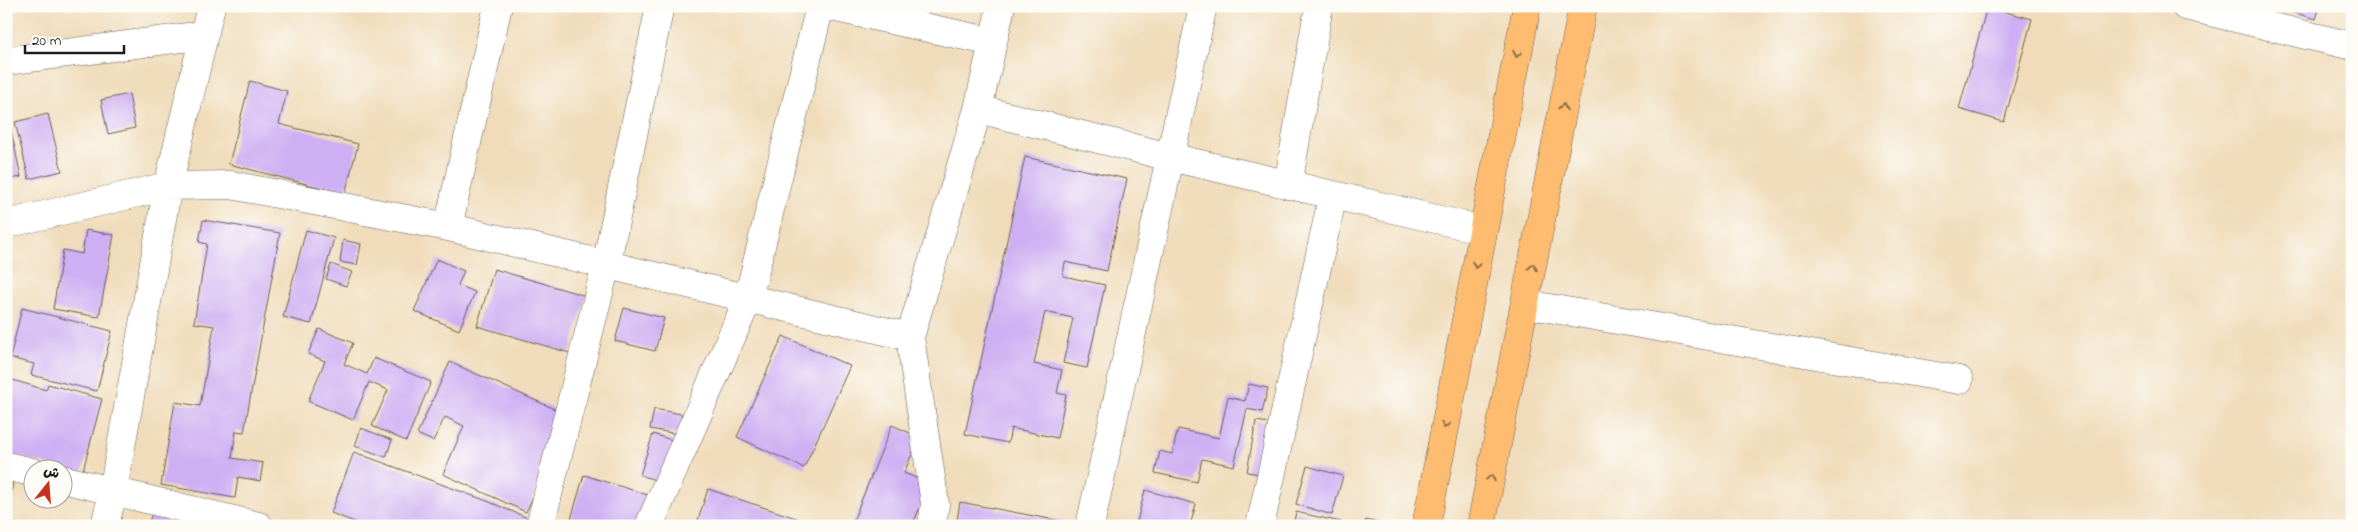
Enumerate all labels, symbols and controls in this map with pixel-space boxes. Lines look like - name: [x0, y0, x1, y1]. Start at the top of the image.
- scale bar: [25, 22, 124, 54]
- text: 20 m: [32, 30, 62, 52]
- one-way arrow: [1513, 50, 1523, 59]
- one-way arrow: [1558, 103, 1568, 112]
- one-way arrow: [1472, 261, 1482, 270]
- one-way arrow: [1527, 263, 1538, 271]
- one-way arrow: [1441, 420, 1451, 429]
- north arrow: [22, 460, 72, 510]
- text: ش: [41, 461, 62, 485]
- one-way arrow: [1485, 474, 1496, 482]

